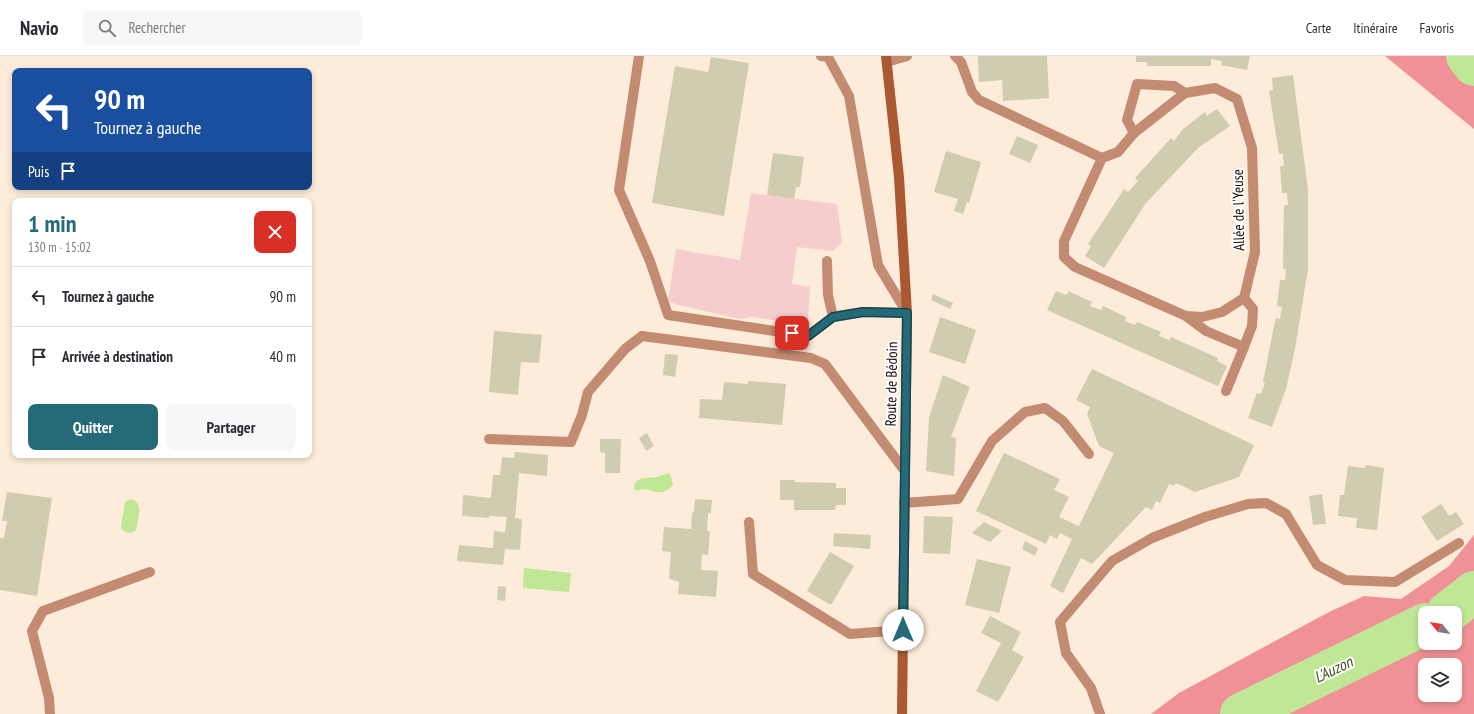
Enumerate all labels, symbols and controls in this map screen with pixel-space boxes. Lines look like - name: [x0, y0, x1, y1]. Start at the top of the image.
- search box: [82, 10, 362, 46]
- text: Navio: [20, 16, 58, 40]
- icon: search: [96, 17, 118, 39]
- text: Rechercher: [128, 18, 186, 37]
- text: Carte: [1306, 19, 1331, 37]
- text: Itinéraire: [1353, 19, 1398, 37]
- text: Favoris: [1420, 19, 1454, 37]
- text: 90 m: [94, 80, 145, 117]
- icon: left: [28, 84, 80, 136]
- text: Tournez à gauche: [94, 116, 201, 139]
- icon: arrive: [57, 160, 79, 182]
- text: Puis: [28, 162, 49, 181]
- street label: Allée de l'Yeuse: [1228, 169, 1248, 251]
- text: 1 min: [28, 208, 76, 239]
- button: close: [254, 211, 296, 253]
- text: 130 m · 15:02: [28, 239, 91, 256]
- icon: left: [28, 286, 50, 308]
- text: Tournez à gauche: [62, 287, 154, 306]
- text: 90 m: [270, 287, 296, 306]
- pin: [775, 316, 809, 350]
- icon: arrive: [781, 322, 803, 344]
- street label: Route de Bédoin: [881, 341, 901, 427]
- icon: arrive: [28, 346, 50, 368]
- text: Arrivée à destination: [62, 347, 173, 366]
- text: 40 m: [270, 347, 296, 366]
- button: Quitter: [28, 404, 158, 450]
- button: Partager: [166, 404, 296, 450]
- north arrow: [1418, 606, 1462, 650]
- map controls: [1418, 606, 1462, 702]
- position arrow: [882, 609, 924, 651]
- water label: L'Auzon: [1310, 651, 1356, 687]
- button: layers: [1418, 658, 1462, 702]

